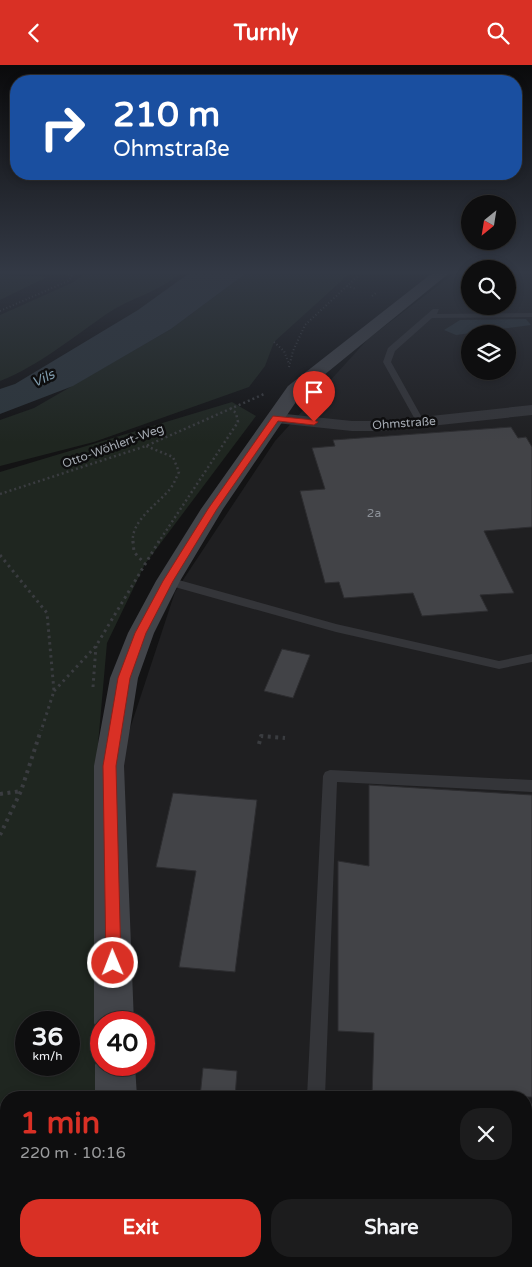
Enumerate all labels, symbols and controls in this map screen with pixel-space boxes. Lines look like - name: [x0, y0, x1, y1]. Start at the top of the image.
- icon: back: [20, 19, 48, 47]
- icon: search: [484, 19, 512, 47]
- text: Turnly: [234, 20, 298, 46]
- text: 210 m: [113, 94, 220, 136]
- icon: right: [30, 95, 95, 160]
- text: Ohmstraße: [113, 136, 230, 162]
- north arrow: [461, 195, 516, 250]
- map controls: [461, 195, 516, 380]
- button: search: [461, 260, 516, 315]
- button: layers: [461, 325, 516, 380]
- water label: Vils: [29, 365, 59, 391]
- pin: [293, 371, 335, 422]
- icon: arrive: [300, 378, 328, 406]
- street label: Ohmstraße: [372, 414, 436, 432]
- street label: Otto-Wöhlert-Weg: [60, 421, 166, 471]
- house number: 2a: [367, 506, 381, 520]
- position arrow: [86, 936, 138, 988]
- speed limit sign: 40: [90, 1011, 155, 1076]
- text: 36: [32, 1022, 63, 1052]
- text: km/h: [32, 1049, 63, 1063]
- text: 1 min: [20, 1105, 100, 1142]
- button: close: [460, 1108, 512, 1160]
- text: 220 m · 10:16: [20, 1143, 126, 1163]
- button: Exit: [20, 1199, 261, 1257]
- button: Share: [271, 1199, 512, 1257]

